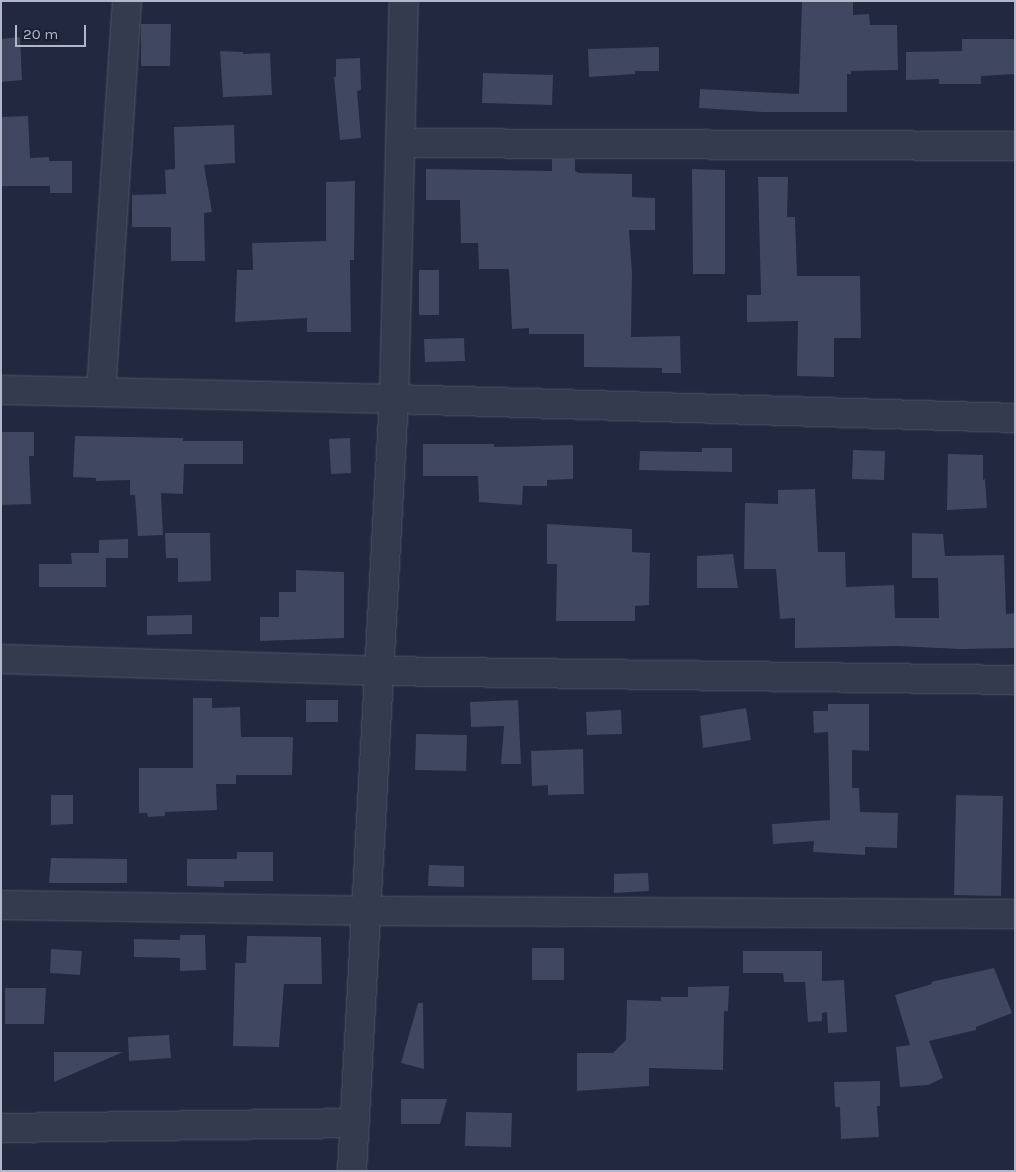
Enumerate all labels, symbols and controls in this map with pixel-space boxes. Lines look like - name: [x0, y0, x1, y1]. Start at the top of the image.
- scale bar: [18, 15, 89, 47]
- text: 20 m: [23, 25, 58, 43]

